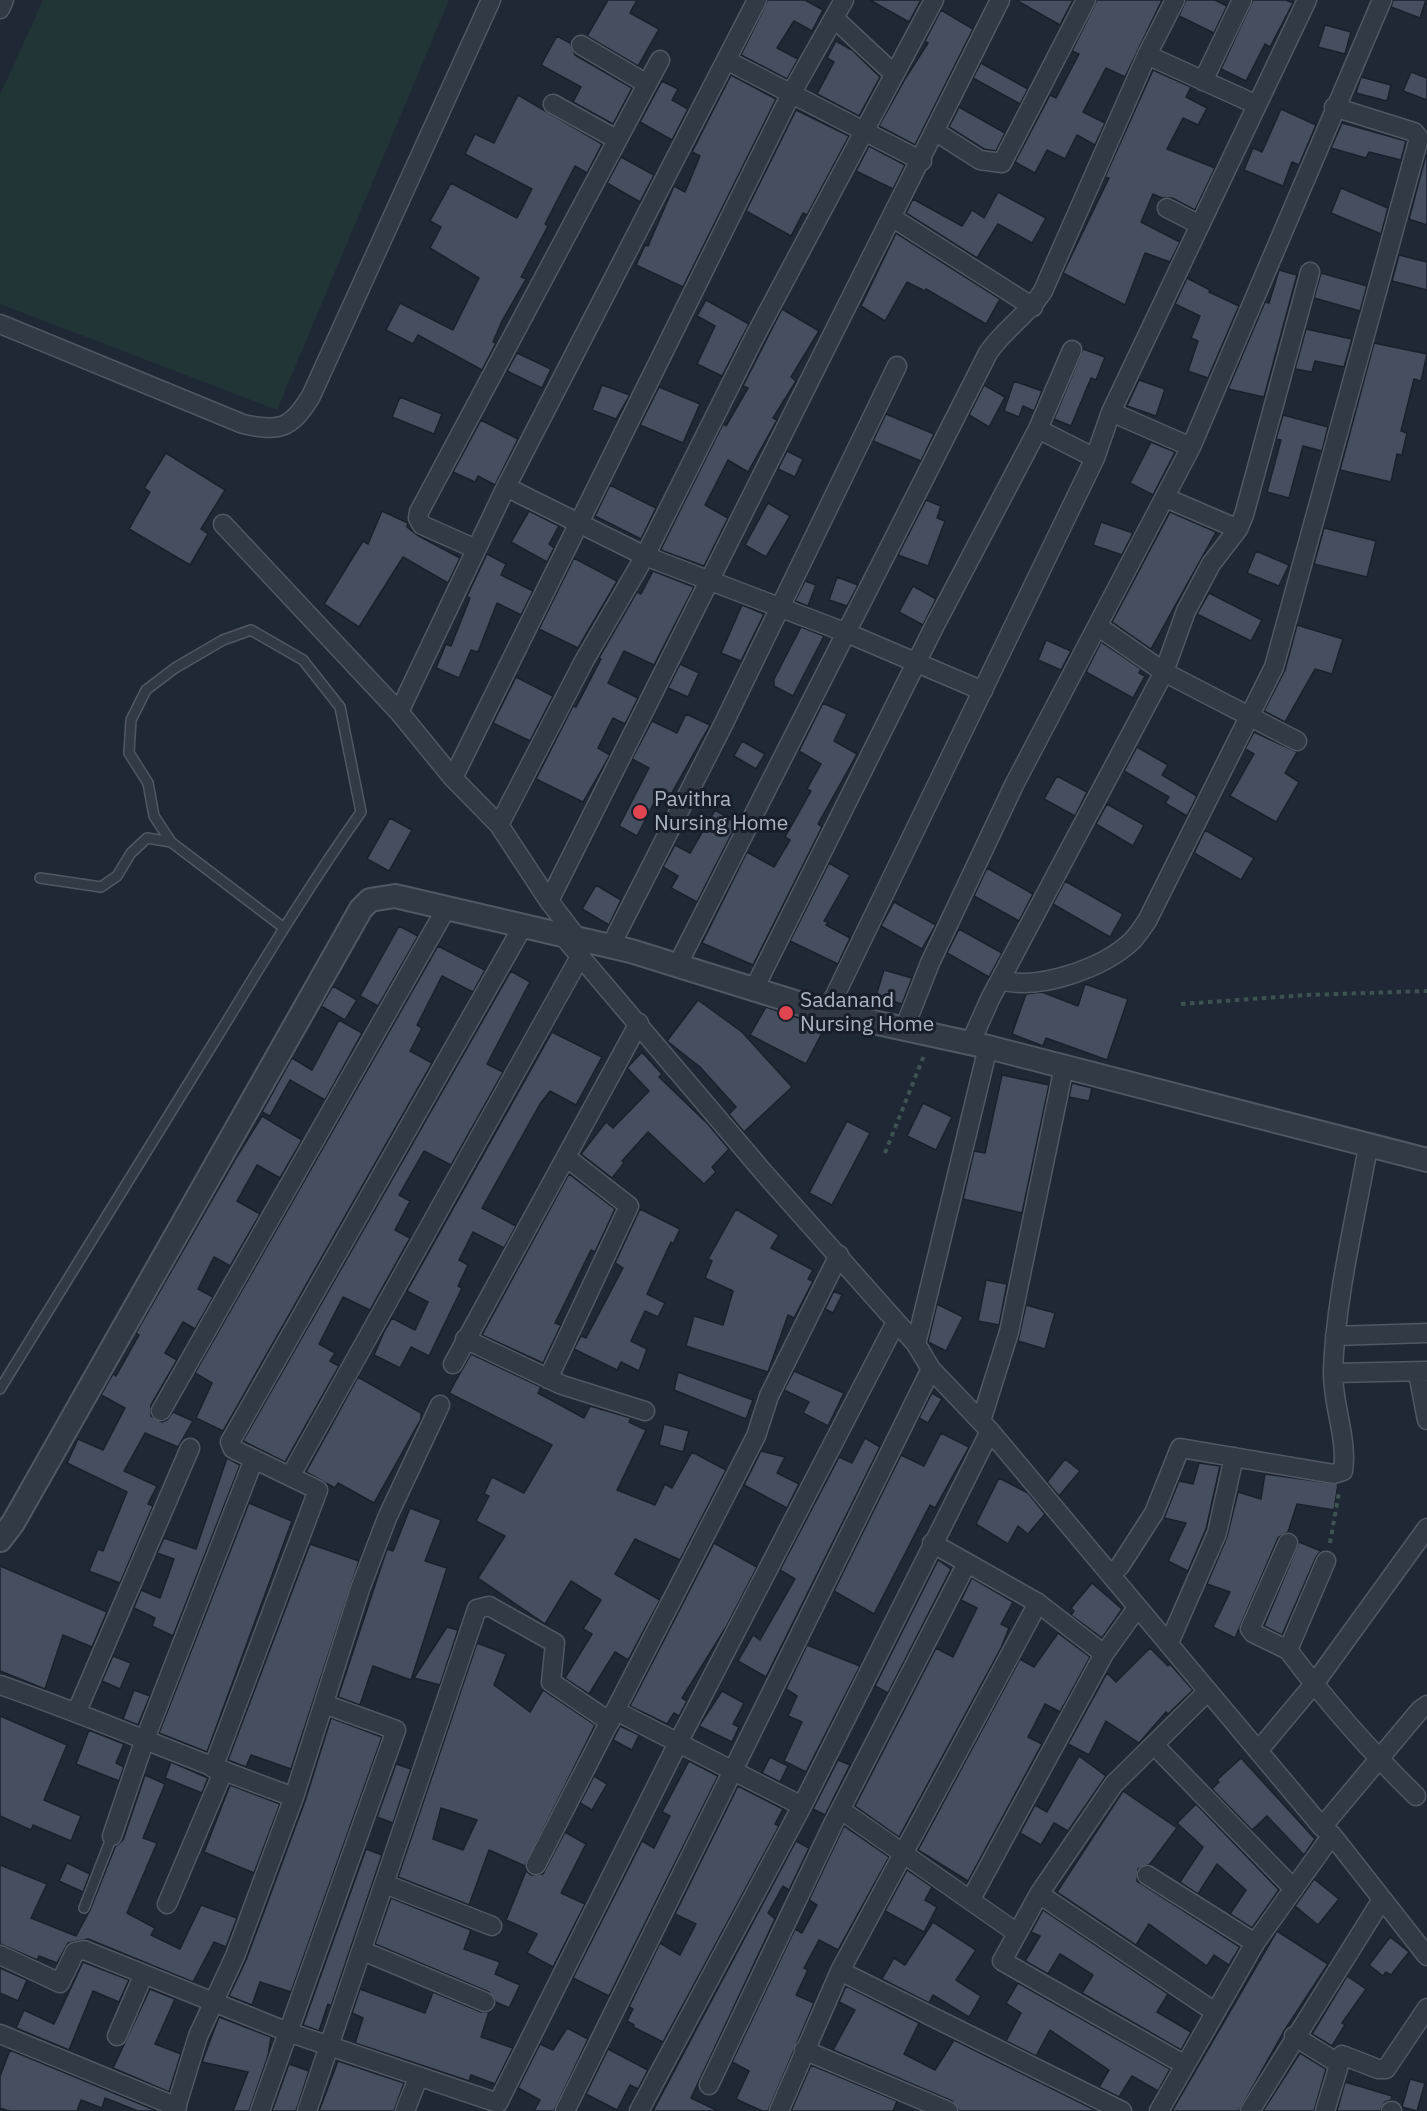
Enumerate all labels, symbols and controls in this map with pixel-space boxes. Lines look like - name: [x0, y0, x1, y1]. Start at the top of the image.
- place label: Pavithra Nursing Home: [654, 787, 788, 837]
- marker: Pavithra Nursing Home: [631, 803, 649, 821]
- place label: Sadanand Nursing Home: [800, 988, 934, 1038]
- marker: Sadanand Nursing Home: [777, 1004, 795, 1022]

